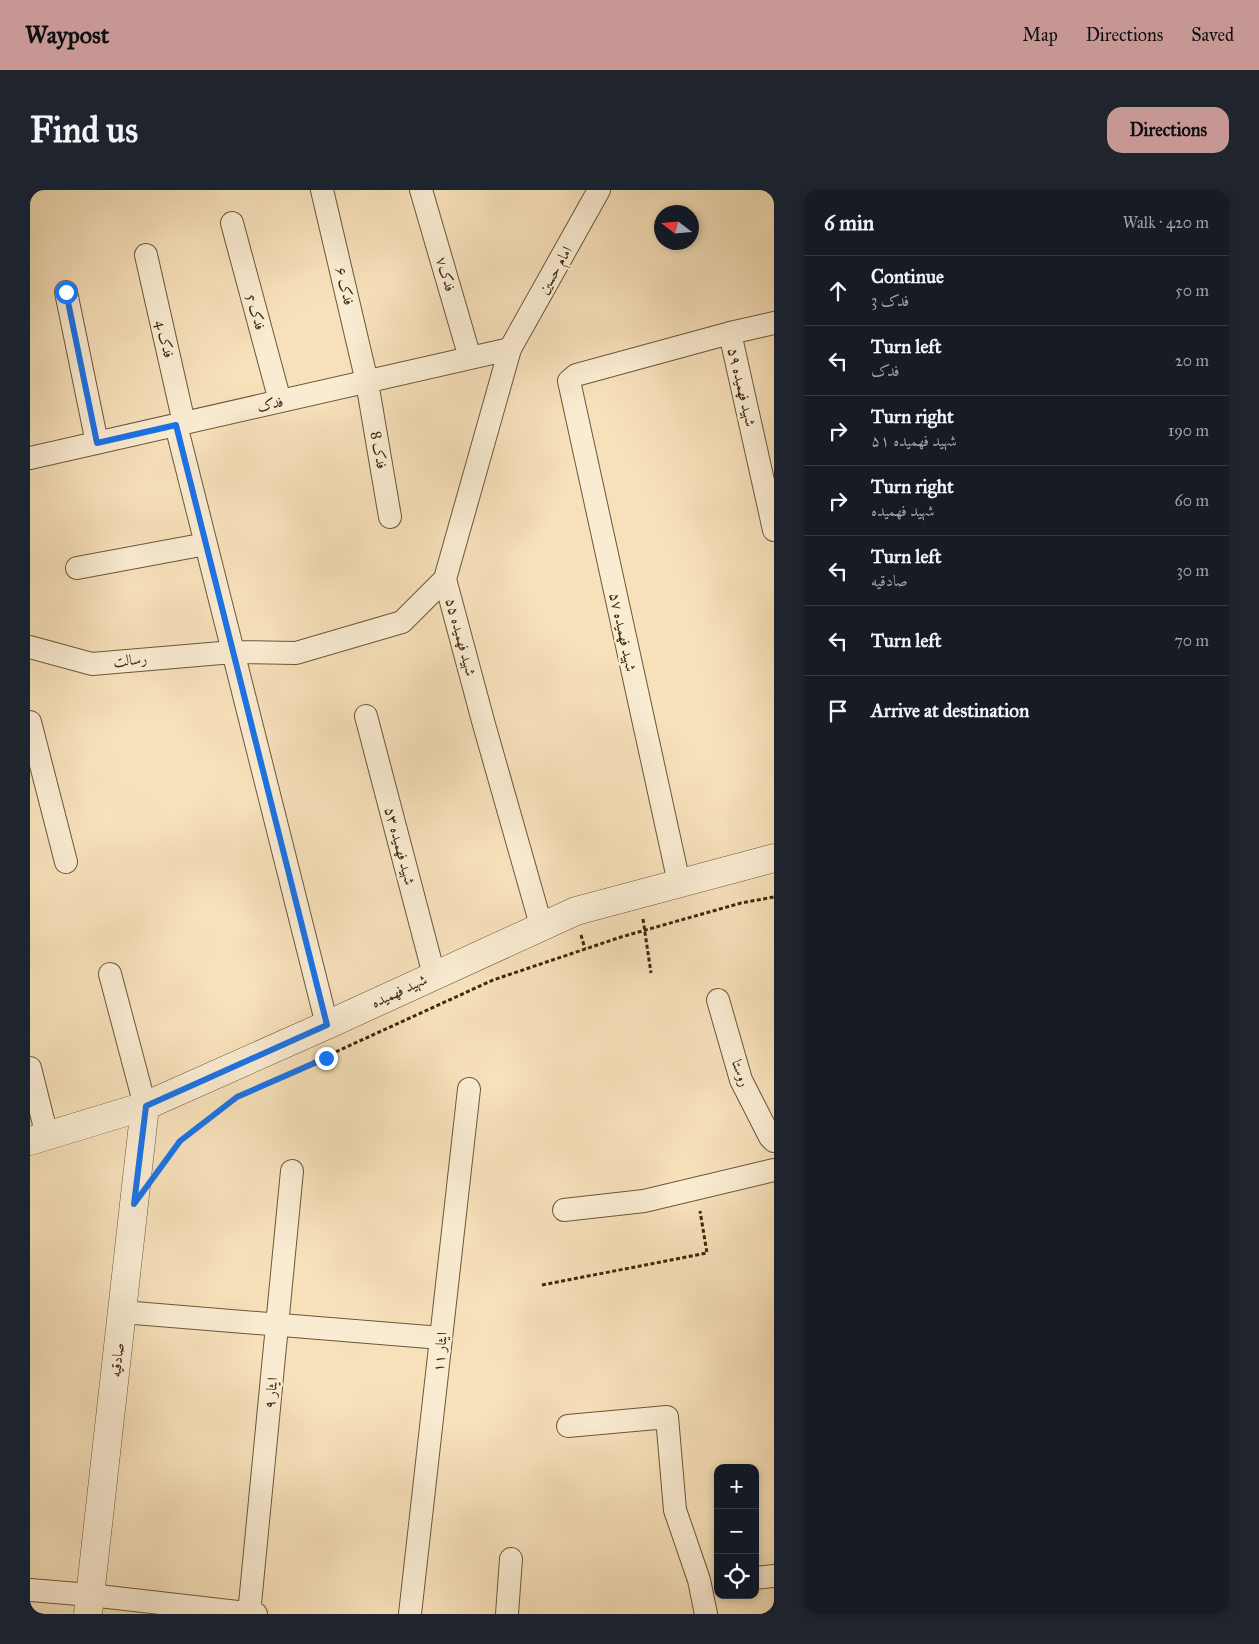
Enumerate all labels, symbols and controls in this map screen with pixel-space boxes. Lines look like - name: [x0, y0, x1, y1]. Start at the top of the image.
- text: Waypost: [25, 20, 109, 50]
- text: Map: [1022, 24, 1058, 46]
- text: Directions: [1086, 24, 1163, 46]
- text: Saved: [1191, 24, 1234, 46]
- button: Directions: [1107, 107, 1229, 153]
- text: Find us: [30, 109, 138, 152]
- north arrow: [654, 205, 699, 250]
- text: 6 min: [824, 210, 874, 236]
- text: Walk · 420 m: [1123, 213, 1209, 232]
- street label: امام حسین: [534, 243, 579, 299]
- street label: فدک۷: [432, 255, 460, 293]
- street label: فدک ۶: [332, 265, 358, 307]
- text: Continue: [871, 265, 944, 288]
- icon: ahead: [824, 277, 852, 305]
- route start: [55, 281, 78, 304]
- text: 50 m: [1175, 281, 1209, 300]
- text: فدک 3: [871, 291, 909, 310]
- street label: فدک 5: [243, 292, 269, 332]
- street label: فدک 4: [152, 318, 178, 360]
- text: Turn left: [871, 335, 941, 358]
- street label: شهید فهمیده ۵۹: [723, 346, 760, 428]
- icon: left: [824, 347, 852, 375]
- text: 20 m: [1175, 351, 1209, 370]
- text: فدک: [871, 361, 899, 380]
- street label: فدک: [255, 392, 285, 416]
- text: Turn right: [871, 405, 954, 428]
- icon: right: [824, 417, 852, 445]
- text: 190 m: [1168, 421, 1209, 440]
- street label: فدک 8: [367, 430, 391, 470]
- text: شهید فهمیده ۵۱: [871, 431, 957, 450]
- text: Turn right: [871, 475, 954, 498]
- icon: right: [824, 487, 852, 515]
- text: 60 m: [1175, 491, 1209, 510]
- text: شهید فهمیده: [871, 501, 934, 520]
- text: Turn left: [871, 545, 941, 568]
- icon: left: [824, 557, 852, 585]
- text: 30 m: [1176, 561, 1209, 580]
- text: صادقیه: [871, 571, 908, 590]
- street label: شهید فهمیده ۵۷: [605, 591, 640, 673]
- street label: شهید فهمیده ۵۵: [441, 596, 480, 678]
- icon: left: [824, 627, 852, 655]
- text: Turn left: [871, 629, 941, 652]
- text: 70 m: [1174, 631, 1209, 650]
- street label: رسالت: [112, 649, 148, 671]
- icon: arrive: [824, 697, 852, 725]
- text: Arrive at destination: [871, 699, 1029, 722]
- street label: شهید فهمیده ۵۳: [380, 805, 419, 887]
- street label: شهید فهمیده: [368, 970, 430, 1013]
- route end: [315, 1047, 338, 1070]
- street label: روستا: [728, 1057, 754, 1089]
- street label: ایثار ۱۱: [429, 1331, 452, 1373]
- street label: صادقیه: [106, 1342, 128, 1378]
- street label: ایثار ۹: [260, 1376, 283, 1410]
- map controls: [714, 1464, 759, 1599]
- button: +: [714, 1464, 759, 1509]
- button: −: [714, 1509, 759, 1554]
- button: locate: [714, 1554, 759, 1599]

